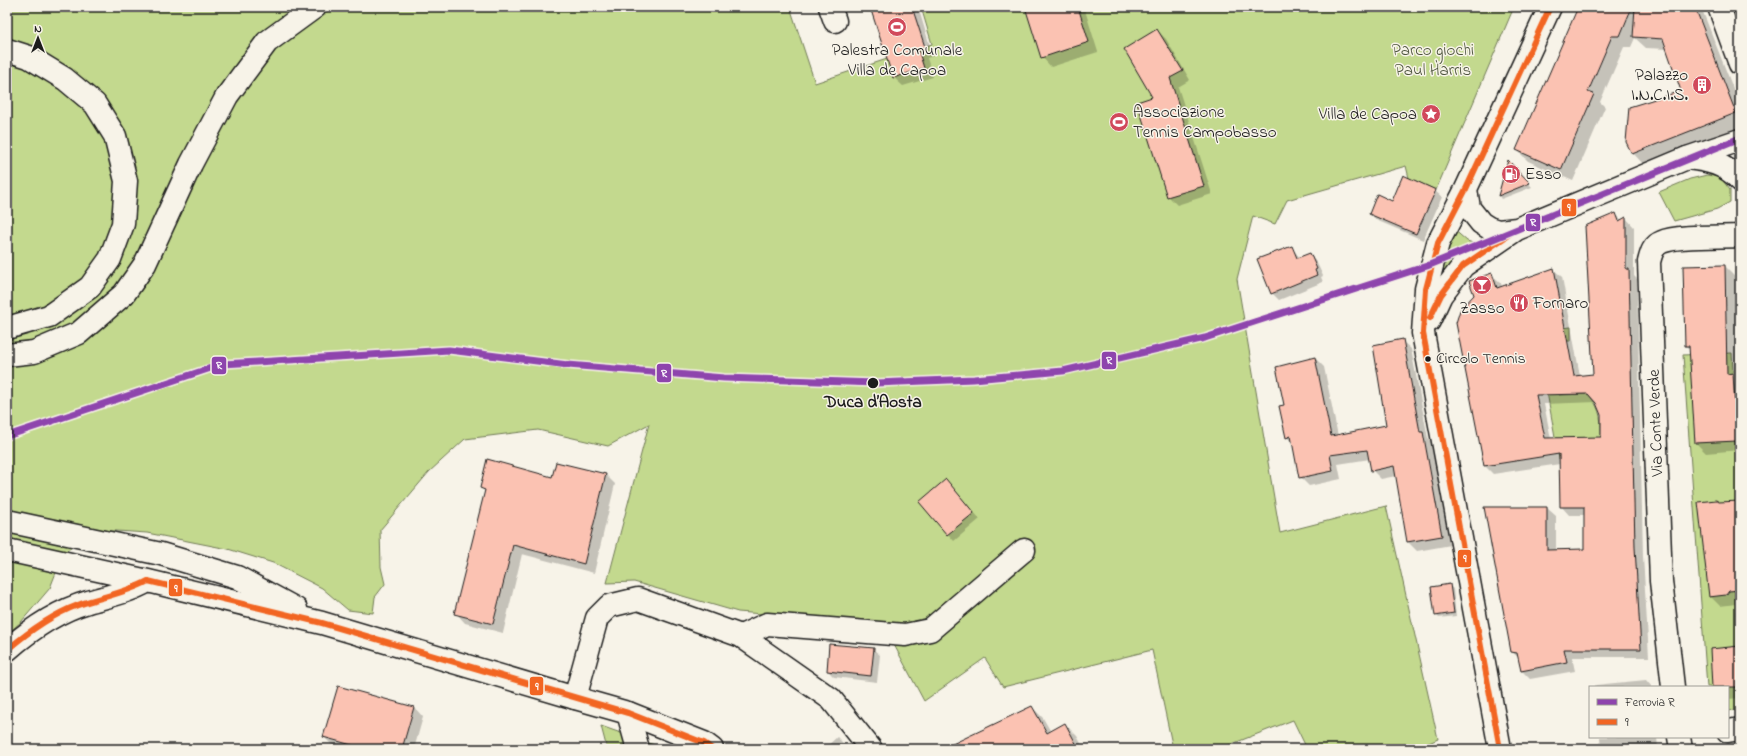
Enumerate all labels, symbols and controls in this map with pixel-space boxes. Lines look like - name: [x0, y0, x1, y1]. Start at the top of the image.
- sports icon: Palestra Comunale Villa de Capoa: [886, 16, 908, 38]
- north arrow: [18, 18, 58, 58]
- text: N: [34, 21, 42, 37]
- place label: Palestra Comunale Villa de Capoa: [832, 38, 963, 83]
- park label: Parco giochi Paul Harris: [1392, 38, 1474, 83]
- place label: Palazzo I.N.C.I.S.: [1631, 63, 1689, 108]
- building icon: Palazzo I.N.C.I.S.: [1691, 74, 1713, 96]
- place label: Associazione Tennis Campobasso: [1133, 100, 1277, 145]
- place label: Villa de Capoa: [1318, 102, 1417, 127]
- place icon: Villa de Capoa: [1420, 103, 1442, 125]
- sports icon: Associazione Tennis Campobasso: [1108, 111, 1130, 133]
- place label: Esso: [1525, 162, 1562, 187]
- fuel station icon: Esso: [1500, 163, 1522, 185]
- line badge: 9: [1561, 198, 1577, 217]
- text: 9: [1566, 200, 1571, 216]
- line badge: R: [1525, 213, 1541, 232]
- text: R: [1529, 215, 1537, 231]
- bar icon: Zasso: [1471, 274, 1493, 296]
- place label: Fornaro: [1532, 291, 1588, 316]
- restaurant icon: Fornaro: [1508, 292, 1530, 314]
- place label: Zasso: [1460, 296, 1505, 321]
- place label: Circolo Tennis: [1436, 347, 1526, 371]
- line badge: R: [1101, 351, 1117, 370]
- text: R: [1105, 353, 1113, 369]
- marker: Circolo Tennis: [1423, 354, 1433, 364]
- line badge: R: [211, 356, 227, 375]
- text: R: [215, 358, 223, 374]
- line badge: R: [656, 363, 672, 383]
- text: R: [660, 366, 668, 382]
- street label: Via Conte Verde: [1642, 368, 1670, 478]
- marker: Duca d’Aosta: [866, 376, 880, 390]
- place label: Duca d’Aosta: [823, 390, 922, 415]
- line badge: 9: [1457, 549, 1472, 568]
- text: 9: [1462, 551, 1467, 567]
- line badge: 9: [168, 578, 183, 597]
- text: 9: [173, 581, 178, 597]
- line badge: 9: [529, 676, 544, 696]
- text: 9: [534, 679, 539, 695]
- legend: [1589, 686, 1729, 738]
- text: Ferrovia R: [1624, 694, 1675, 712]
- text: 9: [1625, 714, 1629, 732]

